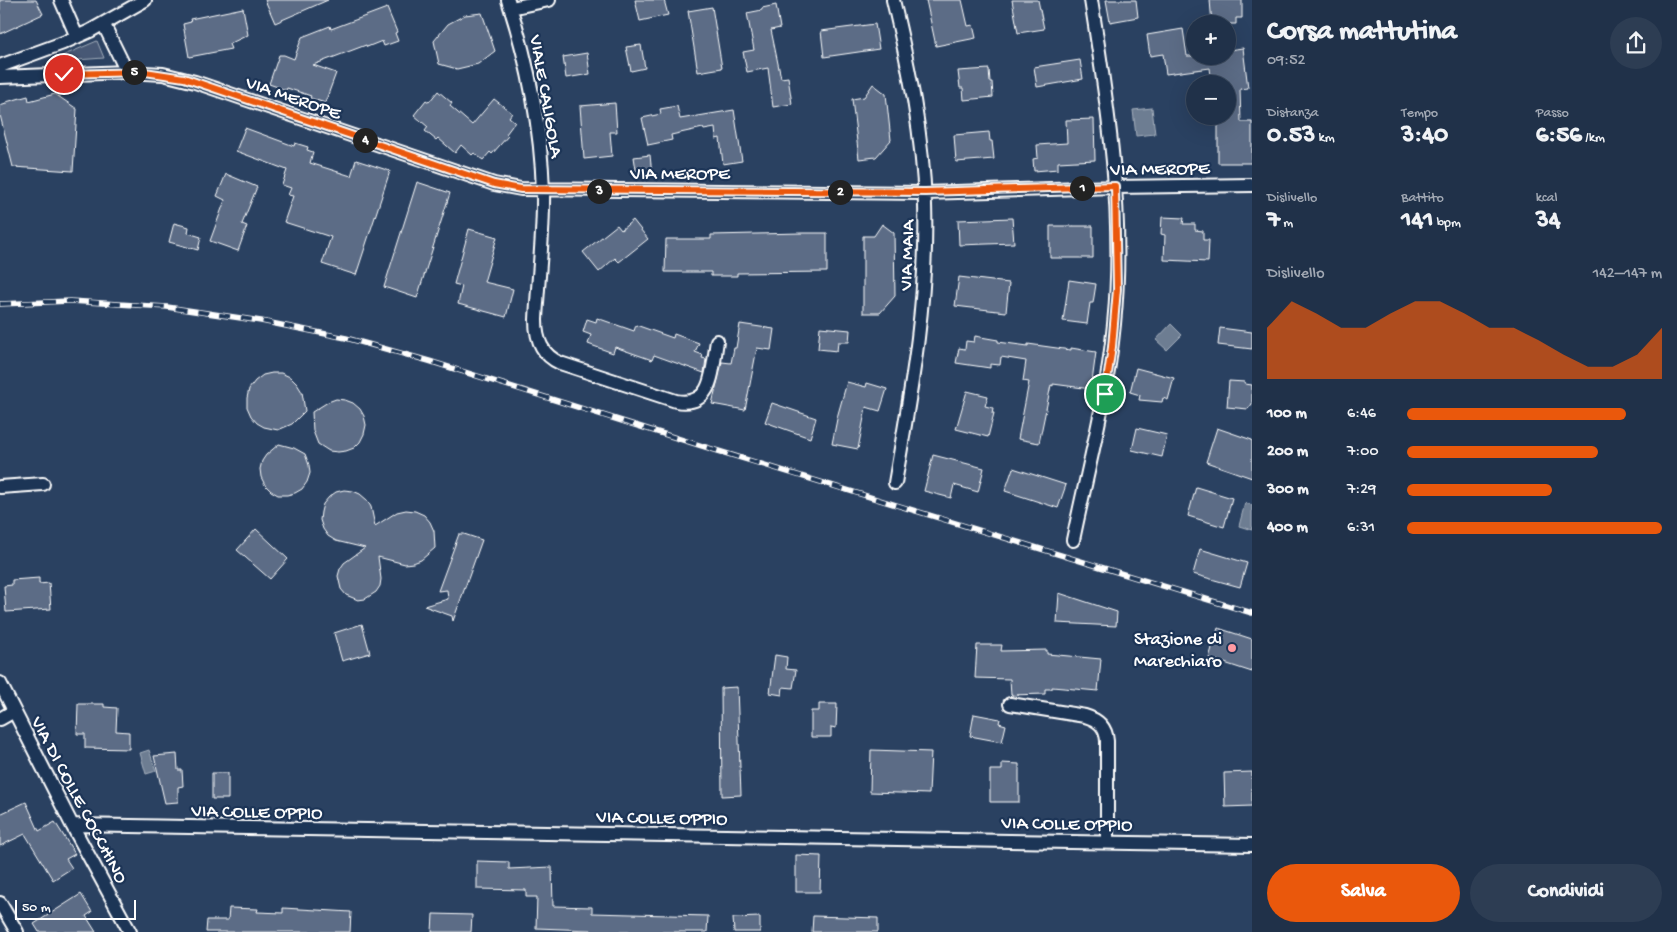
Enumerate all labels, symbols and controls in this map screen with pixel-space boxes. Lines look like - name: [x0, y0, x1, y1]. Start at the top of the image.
- map controls: [1186, 15, 1236, 125]
- button: +: [1186, 15, 1236, 65]
- text: Corsa mattutina: [1267, 16, 1457, 49]
- button: share: [1610, 17, 1662, 69]
- street label: VIALE CALIGOLA: [522, 32, 567, 162]
- text: 09:52: [1267, 52, 1305, 71]
- pin: [43, 53, 85, 95]
- icon: check: [50, 60, 78, 88]
- pin: 5: [122, 60, 146, 84]
- text: 5: [131, 64, 138, 81]
- street label: VIA MEROPE: [241, 72, 345, 127]
- button: −: [1186, 75, 1236, 125]
- text: Distanza: [1267, 105, 1318, 122]
- text: Tempo: [1401, 105, 1438, 122]
- text: Passo: [1536, 105, 1569, 122]
- text: 0.53: [1267, 122, 1315, 151]
- text: 3:40: [1401, 122, 1448, 151]
- text: 6:56: [1536, 122, 1582, 151]
- pin: 4: [352, 128, 378, 152]
- text: km: [1315, 130, 1335, 147]
- text: /km: [1582, 130, 1605, 147]
- text: 4: [362, 132, 369, 149]
- street label: VIA MEROPE: [1109, 158, 1211, 183]
- street label: VIA MEROPE: [629, 164, 731, 187]
- pin: 1: [1070, 176, 1094, 200]
- pin: 3: [586, 178, 612, 204]
- pin: 2: [828, 180, 852, 204]
- text: 1: [1080, 180, 1085, 197]
- text: 3: [596, 183, 603, 200]
- text: 2: [837, 184, 844, 201]
- text: Dislivello: [1267, 190, 1317, 207]
- text: Battito: [1401, 190, 1444, 207]
- text: kcal: [1536, 190, 1558, 207]
- text: 7: [1267, 207, 1280, 236]
- text: 141: [1401, 207, 1433, 236]
- text: 34: [1536, 207, 1560, 236]
- text: m: [1280, 215, 1293, 232]
- text: bpm: [1433, 215, 1461, 232]
- street label: VIA MAIA: [896, 217, 921, 292]
- text: Dislivello: [1267, 265, 1324, 284]
- text: 142–147 m: [1593, 265, 1662, 284]
- pin: [1084, 373, 1126, 415]
- icon: arrive: [1091, 380, 1119, 408]
- text: 100 m: [1267, 405, 1307, 424]
- text: 6:46: [1347, 405, 1376, 424]
- text: 200 m: [1267, 443, 1308, 462]
- text: 7:00: [1347, 443, 1379, 462]
- text: 300 m: [1267, 481, 1309, 500]
- text: 7:29: [1347, 481, 1376, 500]
- text: 400 m: [1267, 519, 1308, 538]
- text: 6:31: [1347, 519, 1375, 538]
- place label: Stazione di Marechiaro: [1134, 629, 1222, 674]
- marker: Stazione di Marechiaro: [1226, 642, 1238, 654]
- street label: VIA DI COLLE COCCHINO: [24, 712, 132, 889]
- street label: VIA COLLE OPPIO: [190, 801, 323, 826]
- street label: VIA COLLE OPPIO: [595, 807, 728, 832]
- street label: VIA COLLE OPPIO: [1000, 813, 1133, 838]
- button: Salva: [1267, 864, 1460, 922]
- button: Condividi: [1470, 864, 1662, 922]
- scale bar: [15, 897, 136, 920]
- text: 50 m: [22, 900, 51, 917]

